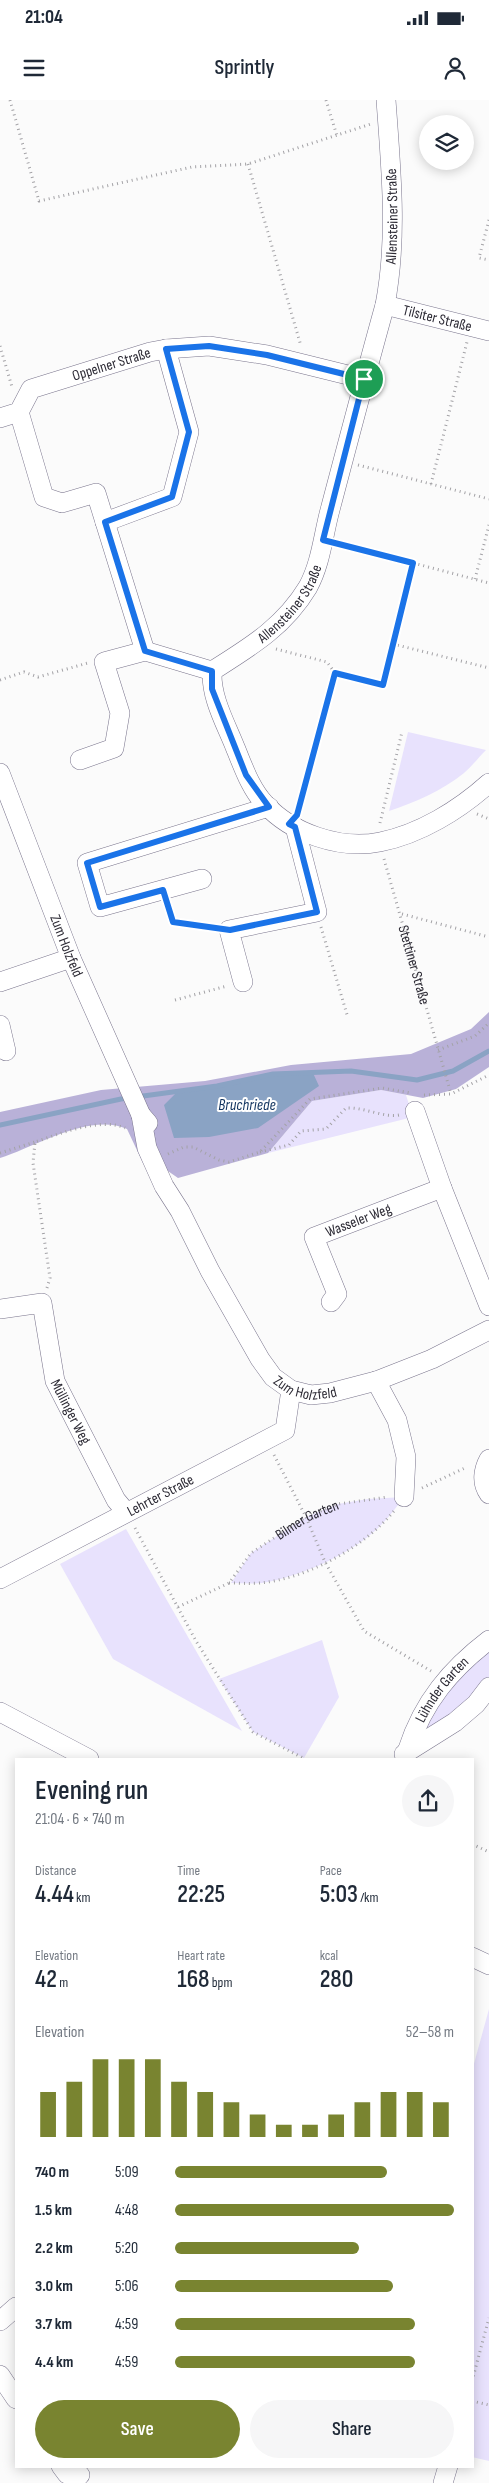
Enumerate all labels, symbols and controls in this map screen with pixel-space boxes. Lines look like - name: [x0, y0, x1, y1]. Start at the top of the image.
- text: 21:04: [25, 6, 63, 29]
- icon: menu: [20, 54, 48, 82]
- text: Sprintly: [215, 54, 274, 81]
- icon: person: [441, 54, 469, 82]
- map controls: [419, 115, 474, 170]
- button: layers: [419, 115, 474, 170]
- street label: Allensteiner Straße: [381, 168, 402, 266]
- street label: Tilsiter Straße: [401, 300, 474, 336]
- street label: Oppelner Straße: [70, 343, 153, 385]
- pin: [343, 358, 385, 400]
- icon: arrive: [350, 365, 378, 393]
- street label: Allensteiner Straße: [253, 562, 326, 648]
- street label: Zum Holzfeld: [46, 912, 88, 980]
- street label: Stettiner Straße: [394, 923, 434, 1006]
- water label: Bruchriede: [218, 1096, 276, 1115]
- street label: Wasseler Weg: [323, 1199, 394, 1241]
- street label: Zum Holzfeld: [270, 1371, 339, 1404]
- street label: Müllinger Weg: [46, 1376, 95, 1447]
- street label: Lehrter Straße: [124, 1470, 197, 1520]
- street label: Bilmer Garten: [272, 1495, 341, 1544]
- street label: Lühnder Garten: [411, 1652, 473, 1726]
- text: Evening run: [35, 1774, 148, 1807]
- button: share: [402, 1775, 454, 1827]
- text: 21:04 · 6 × 740 m: [35, 1810, 124, 1829]
- text: Distance: [35, 1862, 76, 1879]
- text: Time: [177, 1862, 200, 1879]
- text: Pace: [320, 1862, 342, 1879]
- text: 4.44: [35, 1879, 74, 1910]
- text: 22:25: [177, 1879, 225, 1910]
- text: 5:03: [320, 1879, 358, 1910]
- text: km: [74, 1889, 90, 1906]
- text: /km: [358, 1889, 378, 1906]
- text: Elevation: [35, 1947, 78, 1964]
- text: Heart rate: [177, 1947, 225, 1964]
- text: kcal: [320, 1947, 338, 1964]
- text: 42: [35, 1964, 57, 1995]
- text: 168: [177, 1964, 210, 1995]
- text: 280: [320, 1964, 353, 1995]
- text: m: [57, 1974, 68, 1991]
- text: bpm: [210, 1974, 232, 1991]
- text: Elevation: [35, 2023, 84, 2042]
- text: 52–58 m: [406, 2023, 454, 2042]
- text: 740 m: [35, 2163, 69, 2182]
- text: 5:09: [115, 2163, 139, 2182]
- text: 1.5 km: [35, 2201, 72, 2220]
- text: 4:48: [115, 2201, 138, 2220]
- text: 2.2 km: [35, 2239, 73, 2258]
- text: 5:20: [115, 2239, 138, 2258]
- text: 3.0 km: [35, 2277, 73, 2296]
- text: 5:06: [115, 2277, 139, 2296]
- text: 3.7 km: [35, 2315, 72, 2334]
- text: 4:59: [115, 2315, 138, 2334]
- text: 4.4 km: [35, 2353, 73, 2372]
- text: 4:59: [115, 2353, 138, 2372]
- button: Save: [35, 2400, 240, 2458]
- button: Share: [250, 2400, 454, 2458]

